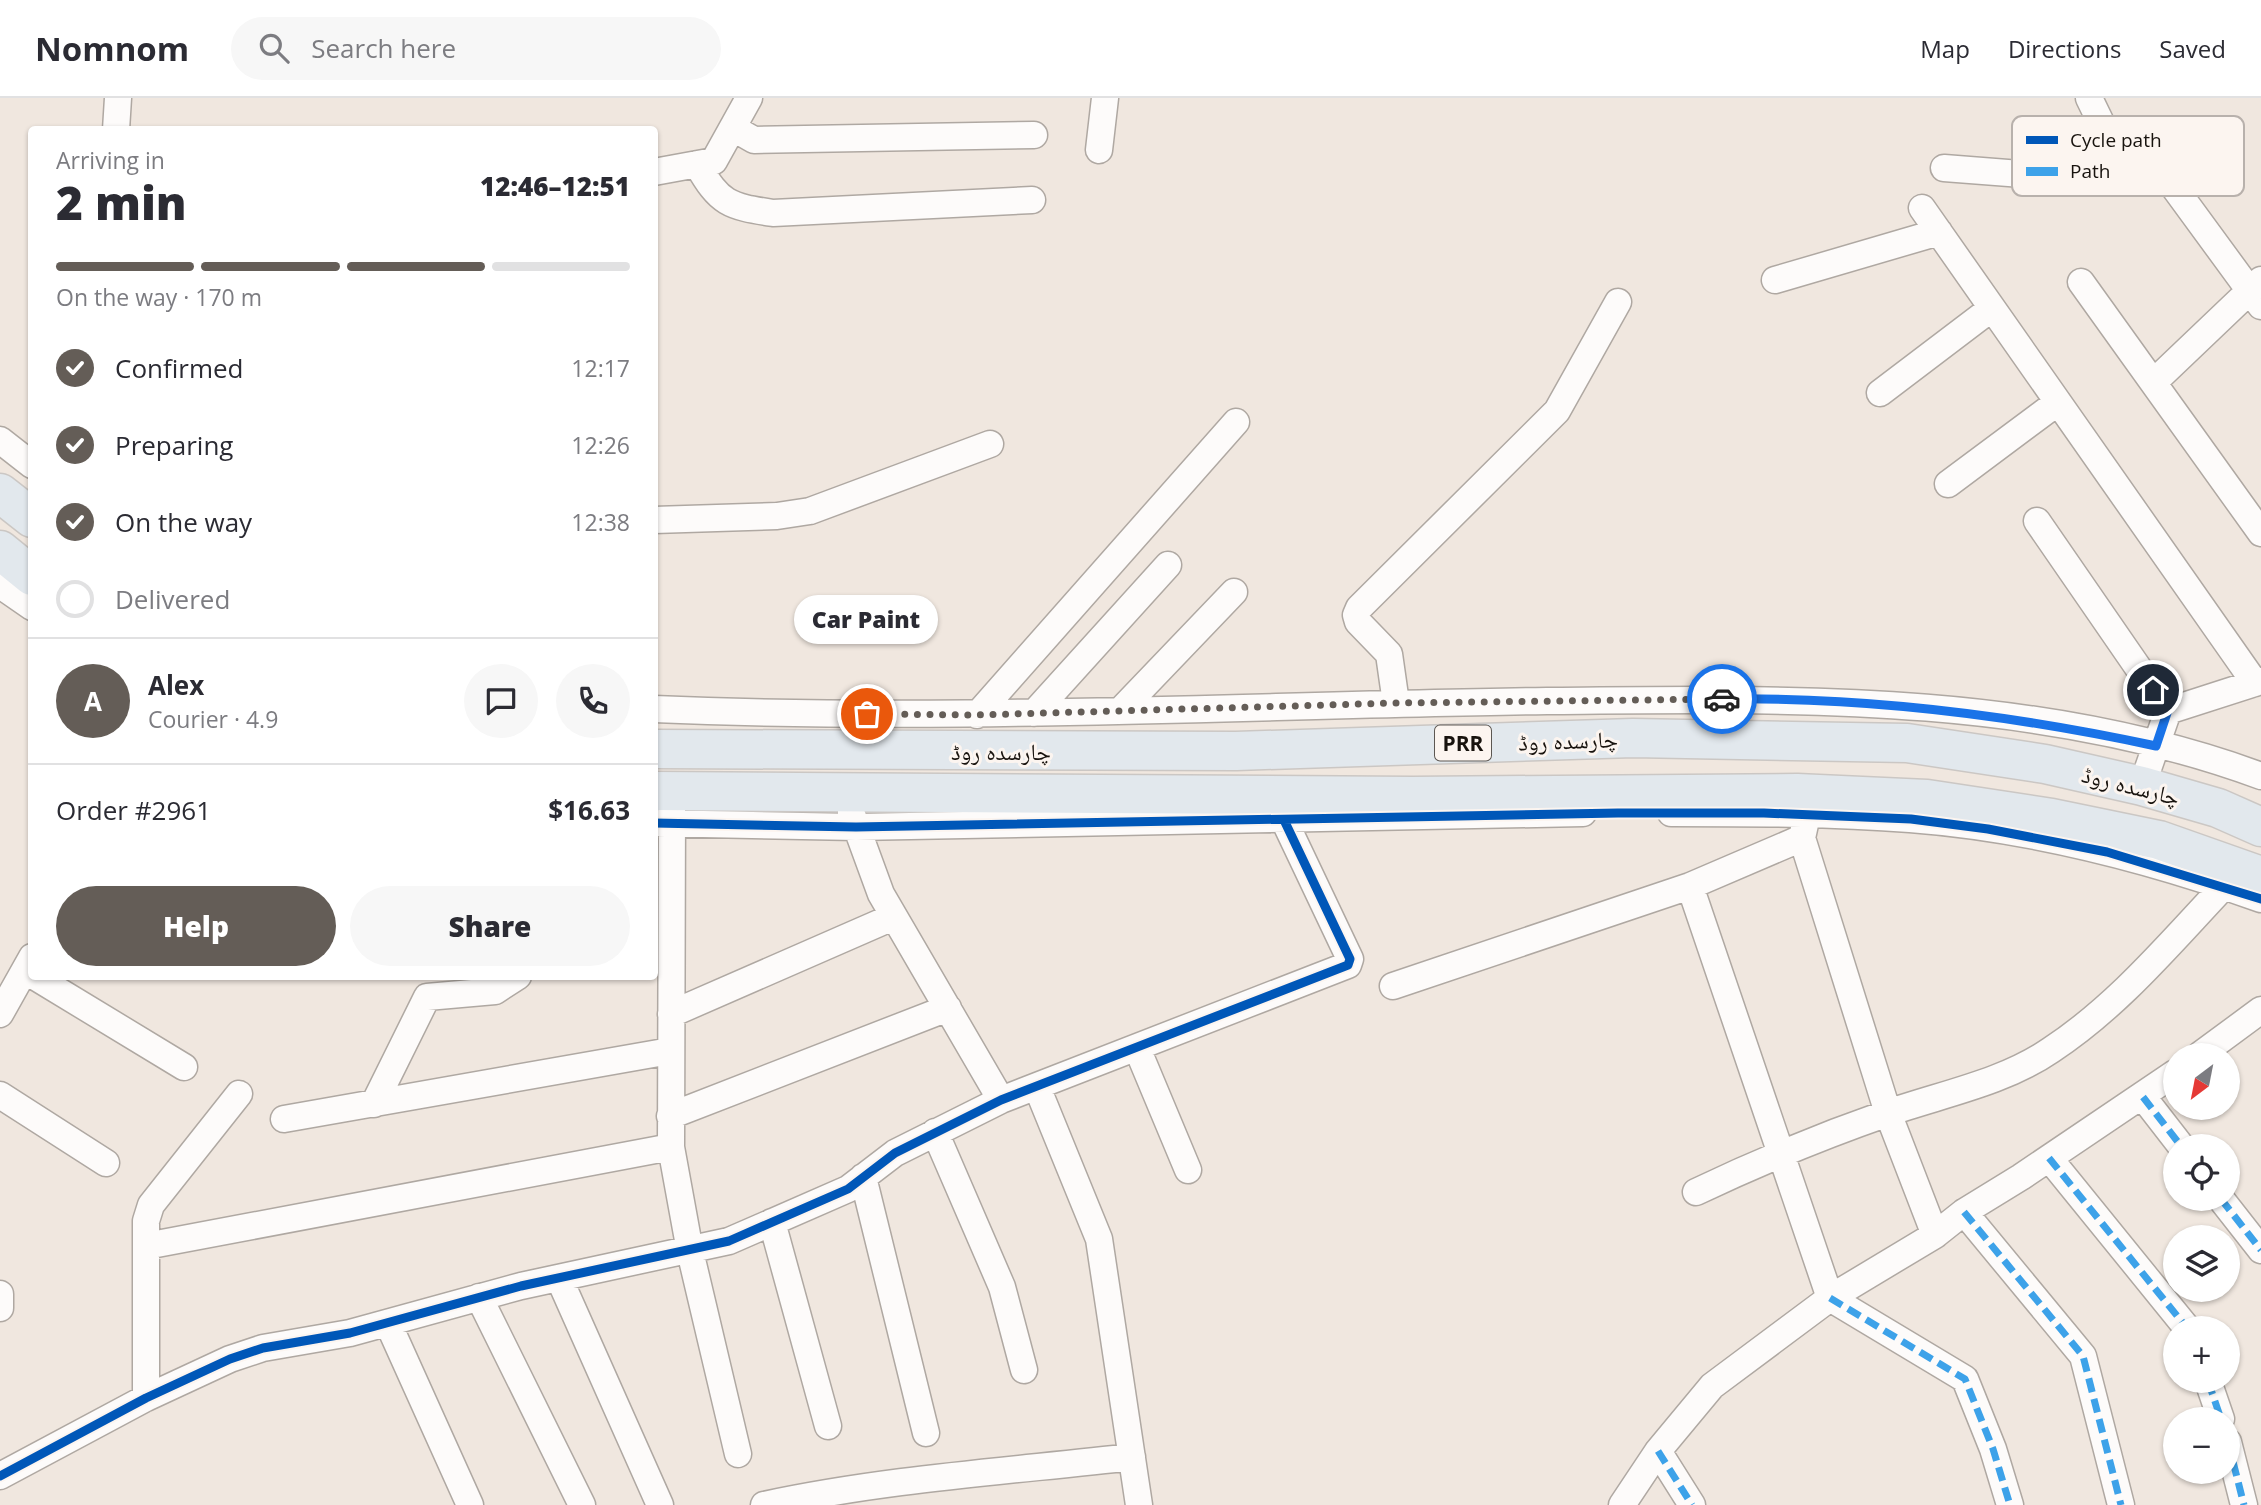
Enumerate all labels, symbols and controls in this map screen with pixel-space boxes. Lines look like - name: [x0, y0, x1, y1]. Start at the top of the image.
- search box: [231, 17, 721, 80]
- text: Nomnom: [35, 26, 189, 71]
- icon: search: [255, 29, 293, 67]
- text: Search here: [311, 30, 456, 66]
- text: Map: [1920, 32, 1970, 65]
- text: Directions: [2008, 32, 2121, 65]
- text: Saved: [2159, 32, 2226, 65]
- legend: [2012, 116, 2244, 196]
- text: Cycle path: [2070, 127, 2162, 153]
- text: Arriving in: [56, 144, 165, 176]
- text: Path: [2070, 158, 2110, 184]
- text: 12:46–12:51: [480, 168, 630, 204]
- text: 2 min: [56, 171, 187, 233]
- text: On the way · 170 m: [56, 281, 262, 313]
- icon: check: [56, 349, 94, 387]
- text: Confirmed: [115, 350, 243, 386]
- text: 12:17: [571, 352, 630, 384]
- icon: check: [56, 426, 94, 464]
- text: Preparing: [115, 427, 233, 463]
- text: 12:26: [571, 429, 630, 461]
- icon: check: [56, 503, 94, 541]
- text: On the way: [115, 504, 252, 540]
- text: 12:38: [571, 506, 630, 538]
- text: Delivered: [115, 581, 230, 617]
- callout: Car Paint: [795, 595, 939, 644]
- text: Car Paint: [812, 603, 920, 635]
- pin: [2123, 660, 2183, 720]
- button: chat: [464, 664, 538, 738]
- button: phone: [556, 664, 630, 738]
- courier: [1687, 664, 1757, 734]
- text: Alex: [148, 667, 204, 703]
- icon: home: [2134, 671, 2172, 709]
- icon: car: [1703, 680, 1741, 718]
- text: A: [84, 683, 102, 719]
- pin: [837, 684, 897, 744]
- icon: bag: [848, 695, 886, 733]
- text: Courier · 4.9: [148, 703, 278, 735]
- street label: چارسدہ روڈ: [1518, 722, 1618, 758]
- road number: PRR: [1435, 726, 1491, 760]
- street label: چارسدہ روڈ: [951, 735, 1051, 767]
- street label: چارسدہ روڈ: [2079, 757, 2183, 813]
- text: Order #2961: [56, 792, 211, 828]
- text: $16.63: [548, 792, 630, 828]
- button: Help: [56, 886, 336, 966]
- button: Share: [350, 886, 630, 966]
- north arrow: [2163, 1043, 2240, 1120]
- map controls: [2163, 1043, 2240, 1484]
- button: locate: [2163, 1134, 2240, 1211]
- button: layers: [2163, 1225, 2240, 1302]
- button: +: [2163, 1316, 2240, 1393]
- button: −: [2163, 1407, 2240, 1484]

